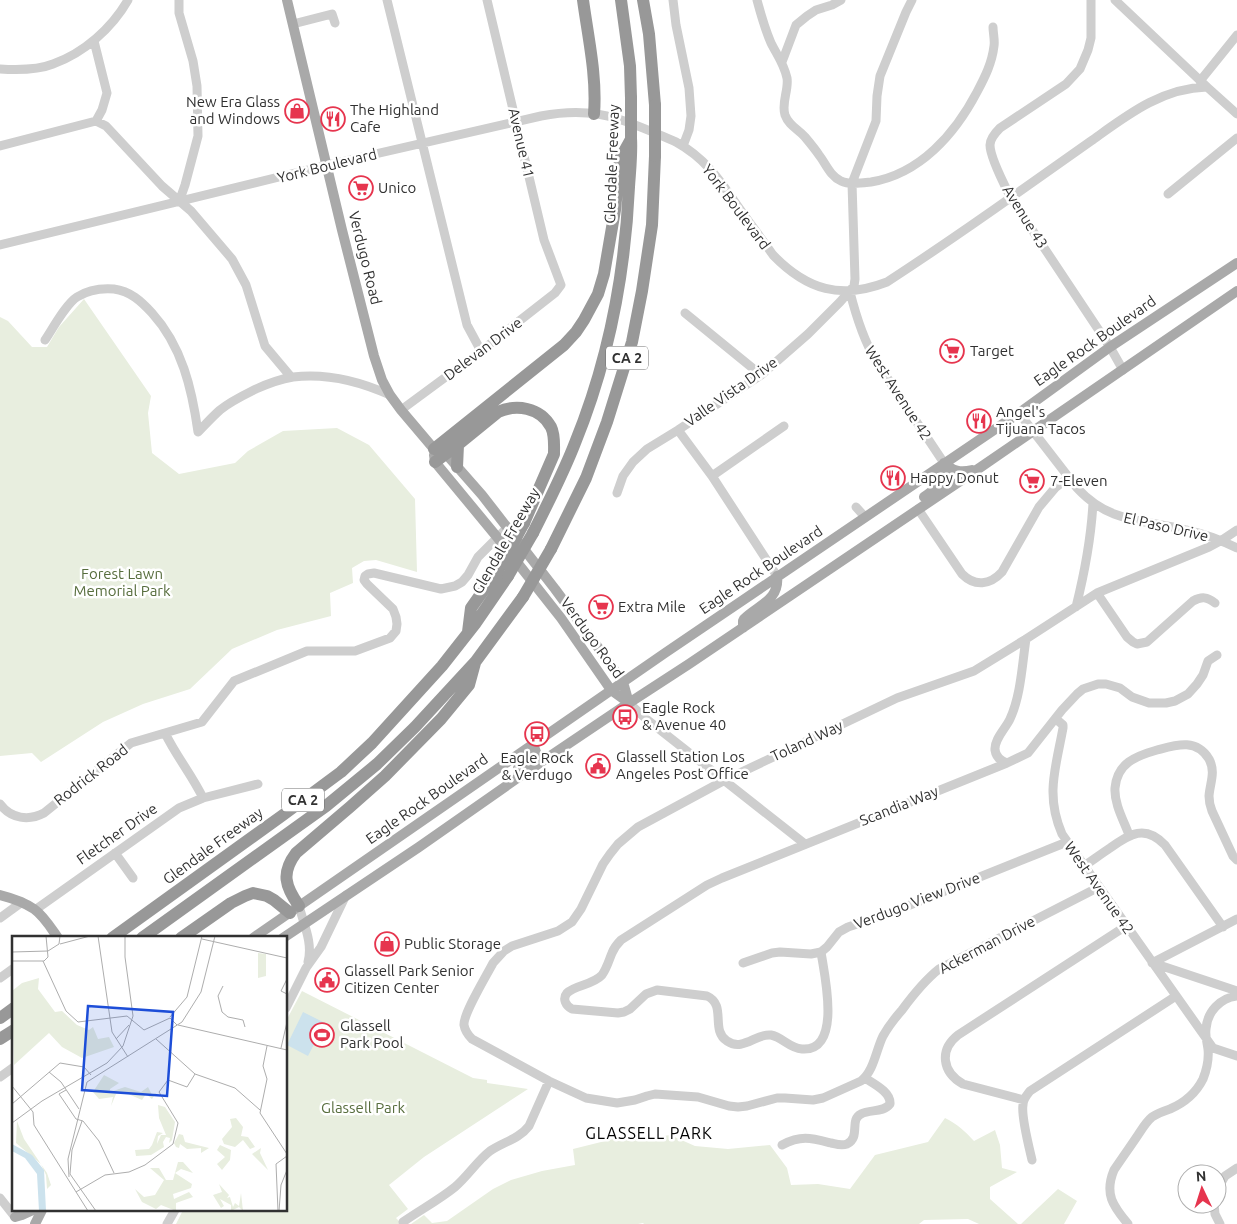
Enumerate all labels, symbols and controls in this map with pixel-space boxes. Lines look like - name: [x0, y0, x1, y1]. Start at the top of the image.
- place label: New Era Glass and Windows: [186, 93, 280, 127]
- shop icon: New Era Glass and Windows: [284, 98, 310, 124]
- place label: The Highland Cafe: [350, 101, 439, 135]
- street label: Glendale Freeway: [601, 104, 622, 224]
- restaurant icon: The Highland Cafe: [320, 106, 346, 132]
- street label: Avenue 41: [505, 106, 538, 179]
- street label: York Boulevard: [275, 145, 378, 186]
- street label: York Boulevard: [699, 161, 774, 253]
- supermarket icon: Unico: [348, 175, 374, 201]
- place label: Unico: [378, 179, 416, 196]
- street label: Avenue 43: [999, 182, 1051, 251]
- street label: Verdugo Road: [346, 209, 385, 306]
- street label: Eagle Rock Boulevard: [1030, 292, 1159, 389]
- street label: Delevan Drive: [440, 314, 525, 384]
- supermarket icon: Target: [939, 338, 965, 364]
- place label: Target: [970, 342, 1014, 359]
- street label: West Avenue 42: [862, 343, 935, 443]
- road number: CA 2: [606, 346, 648, 369]
- street label: Valle Vista Drive: [681, 353, 780, 430]
- place label: Angel's Tijuana Tacos: [996, 403, 1086, 437]
- restaurant icon: Angel's Tijuana Tacos: [966, 408, 992, 434]
- restaurant icon: Happy Donut: [880, 465, 906, 491]
- supermarket icon: 7-Eleven: [1019, 468, 1045, 494]
- place label: Happy Donut: [910, 469, 999, 486]
- place label: 7-Eleven: [1050, 472, 1108, 489]
- street label: Glendale Freeway: [468, 485, 543, 597]
- street label: El Paso Drive: [1122, 508, 1210, 545]
- street label: Eagle Rock Boulevard: [696, 522, 826, 617]
- park label: Forest Lawn Memorial Park: [73, 565, 171, 599]
- street label: Verdugo Road: [557, 594, 627, 681]
- supermarket icon: Extra Mile: [588, 594, 614, 620]
- place label: Extra Mile: [618, 598, 686, 615]
- place label: Eagle Rock & Avenue 40: [642, 699, 726, 733]
- bus stop icon: Eagle Rock & Avenue 40: [612, 704, 638, 730]
- street label: Toland Way: [768, 716, 845, 765]
- bus stop icon: Eagle Rock & Verdugo: [524, 721, 550, 747]
- street label: Rodrick Road: [50, 741, 131, 809]
- place label: Glassell Station Los Angeles Post Office: [616, 748, 749, 782]
- place label: Eagle Rock & Verdugo: [500, 749, 574, 783]
- street label: Eagle Rock Boulevard: [362, 750, 491, 847]
- public building icon: Glassell Station Los Angeles Post Office: [585, 753, 611, 779]
- street label: Scandia Way: [857, 782, 941, 829]
- road number: CA 2: [282, 788, 324, 812]
- street label: Fletcher Drive: [73, 800, 160, 868]
- street label: Glendale Freeway: [159, 804, 266, 888]
- street label: West Avenue 42: [1061, 838, 1138, 937]
- street label: Verdugo View Drive: [851, 869, 982, 932]
- street label: Ackerman Drive: [936, 912, 1038, 977]
- shop icon: Public Storage: [374, 931, 400, 957]
- place label: Public Storage: [404, 935, 501, 952]
- inset map: [12, 936, 288, 1212]
- place label: Glassell Park Senior Citizen Center: [344, 962, 475, 996]
- public building icon: Glassell Park Senior Citizen Center: [314, 967, 340, 993]
- place label: Glassell Park Pool: [340, 1017, 404, 1051]
- sports icon: Glassell Park Pool: [309, 1022, 335, 1048]
- park label: Glassell Park: [321, 1099, 405, 1116]
- district label: GLASSELL PARK: [585, 1124, 713, 1142]
- north arrow: [1177, 1164, 1227, 1214]
- text: N: [1195, 1168, 1207, 1184]

